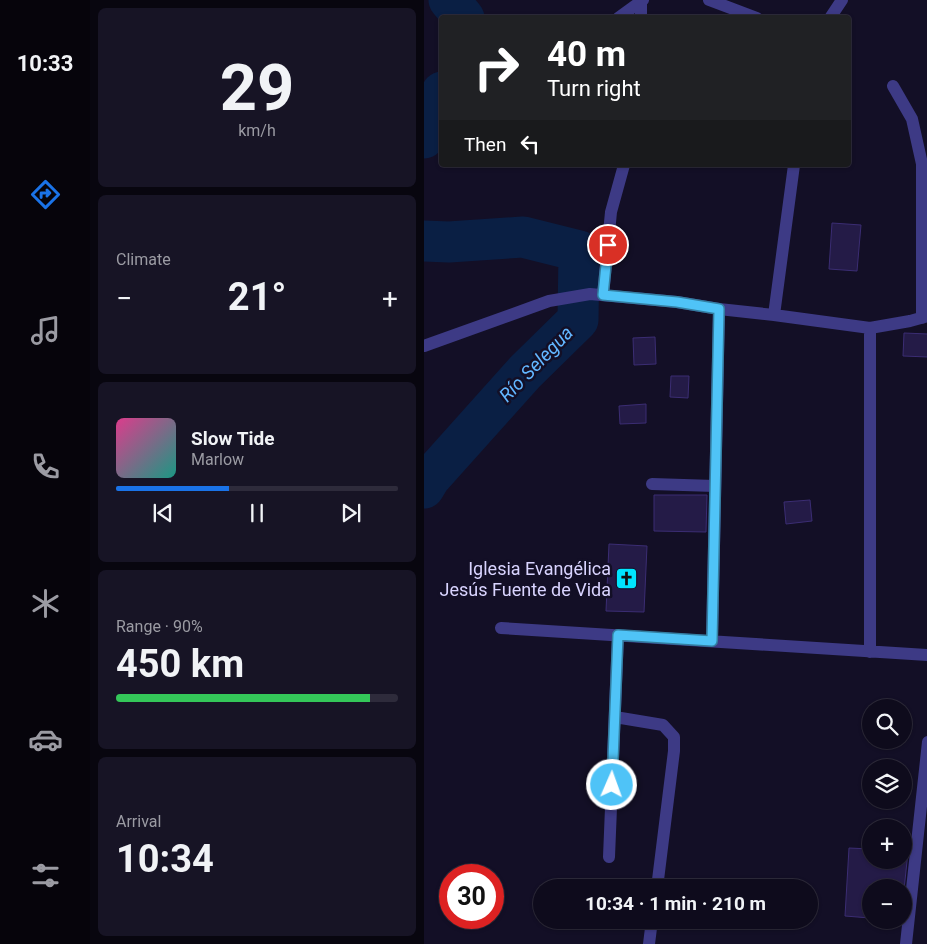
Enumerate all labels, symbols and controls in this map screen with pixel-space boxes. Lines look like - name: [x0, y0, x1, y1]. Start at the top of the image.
- text: 40 m: [547, 34, 626, 75]
- icon: right: [464, 35, 529, 100]
- text: 29: [220, 50, 294, 126]
- text: 10:33: [17, 51, 73, 76]
- text: Turn right: [547, 76, 641, 101]
- text: km/h: [238, 121, 276, 140]
- icon: left: [516, 130, 544, 158]
- text: Then: [464, 133, 506, 156]
- icon: directions: [28, 177, 63, 212]
- pin: [587, 224, 629, 266]
- icon: arrive: [594, 231, 622, 259]
- text: Climate: [116, 250, 171, 269]
- text: 21°: [228, 275, 286, 319]
- text: −: [116, 282, 132, 315]
- text: +: [382, 282, 398, 315]
- icon: music: [28, 313, 63, 348]
- water label: Río Selegua: [494, 321, 578, 407]
- text: Slow Tide: [191, 427, 274, 450]
- icon: phone: [28, 449, 63, 484]
- text: Marlow: [191, 450, 244, 469]
- icon: previous: [149, 499, 177, 527]
- icon: pause: [243, 499, 271, 527]
- icon: next: [337, 499, 365, 527]
- place label: Iglesia Evangélica Jesús Fuente de Vida: [440, 558, 611, 600]
- church icon: Iglesia Evangélica Jesús Fuente de Vida: [615, 566, 639, 590]
- icon: climate: [28, 586, 63, 621]
- text: Range · 90%: [116, 617, 203, 636]
- text: 450 km: [116, 642, 244, 686]
- map controls: [862, 699, 912, 929]
- button: search: [862, 699, 912, 749]
- icon: car: [28, 722, 63, 757]
- position arrow: [585, 758, 637, 810]
- button: layers: [862, 759, 912, 809]
- text: Arrival: [116, 812, 161, 831]
- button: +: [862, 819, 912, 869]
- text: 10:34: [116, 837, 214, 881]
- icon: filters: [28, 858, 63, 893]
- speed limit sign: 30: [439, 864, 504, 929]
- button: −: [862, 879, 912, 929]
- text: 10:34 · 1 min · 210 m: [585, 892, 766, 915]

